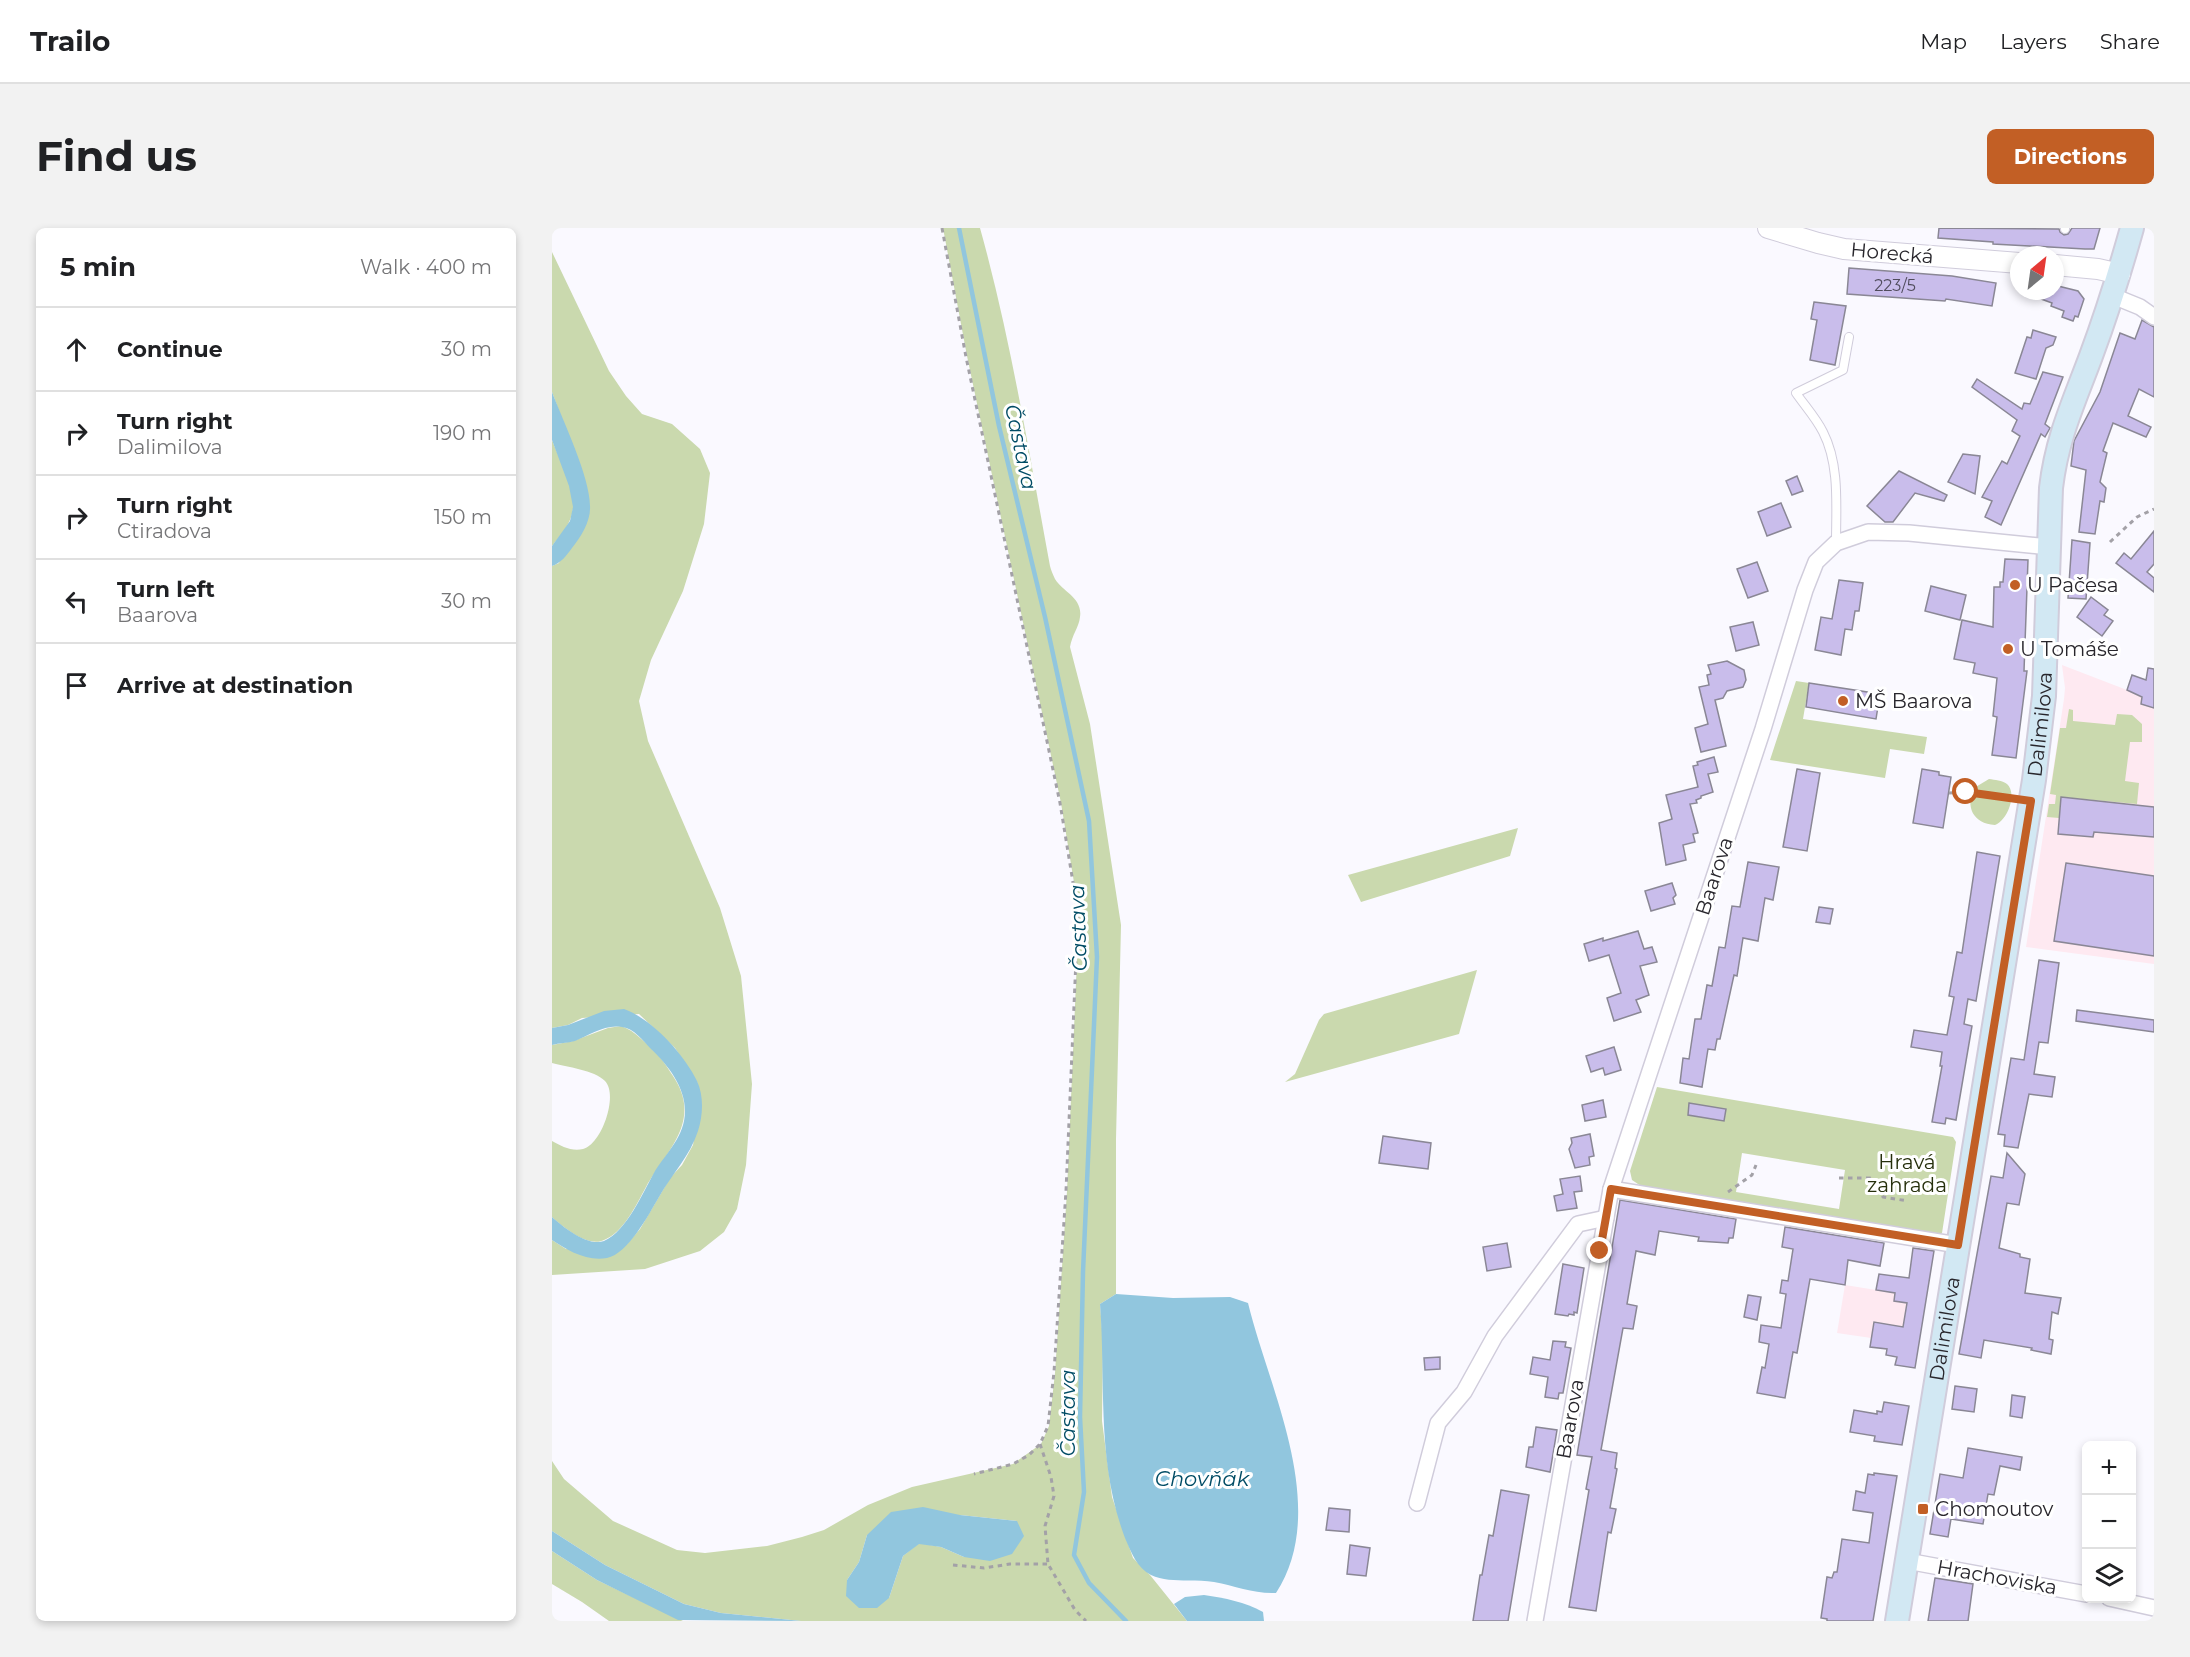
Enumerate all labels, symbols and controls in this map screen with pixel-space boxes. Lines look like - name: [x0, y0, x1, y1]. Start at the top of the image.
- text: Trailo: [30, 24, 110, 58]
- text: Map: [1920, 29, 1967, 54]
- text: Layers: [2000, 29, 2067, 54]
- text: Share: [2100, 29, 2160, 54]
- button: Directions: [1987, 129, 2154, 184]
- text: Find us: [36, 130, 197, 182]
- street label: Horecká: [1849, 237, 1935, 269]
- north arrow: [2010, 246, 2064, 300]
- text: 5 min: [60, 251, 136, 283]
- text: Walk · 400 m: [360, 255, 492, 279]
- house number: 223/5: [1874, 276, 1916, 295]
- icon: ahead: [60, 333, 93, 366]
- text: Continue: [117, 336, 223, 363]
- text: 30 m: [441, 337, 492, 361]
- water label: Častava: [1000, 402, 1042, 492]
- text: Turn right: [117, 408, 232, 435]
- icon: right: [60, 417, 93, 450]
- text: 190 m: [433, 421, 492, 445]
- text: Dalimilova: [117, 435, 223, 459]
- text: Turn right: [117, 492, 232, 519]
- icon: right: [60, 501, 93, 534]
- text: 150 m: [434, 505, 492, 529]
- text: Ctiradova: [117, 519, 212, 543]
- place label: U Pačesa: [2027, 573, 2119, 597]
- text: Turn left: [117, 576, 215, 603]
- marker: U Pačesa: [2008, 578, 2022, 592]
- icon: left: [60, 585, 93, 618]
- text: 30 m: [441, 589, 492, 613]
- text: Baarova: [117, 603, 198, 627]
- place label: U Tomáše: [2020, 637, 2119, 661]
- marker: U Tomáše: [2001, 642, 2015, 656]
- icon: arrive: [60, 669, 93, 702]
- street label: Dalimilova: [2022, 671, 2057, 778]
- text: Arrive at destination: [117, 672, 353, 699]
- place label: MŠ Baarova: [1855, 689, 1973, 713]
- marker: MŠ Baarova: [1836, 694, 1850, 708]
- route start: [1952, 778, 1978, 804]
- street label: Baarova: [1690, 834, 1738, 918]
- water label: Častava: [1064, 884, 1092, 972]
- park label: Hravá zahrada: [1867, 1150, 1947, 1197]
- route end: [1586, 1237, 1612, 1263]
- street label: Dalimilova: [1924, 1275, 1965, 1383]
- water label: Častava: [1055, 1370, 1080, 1456]
- street label: Baarova: [1551, 1377, 1589, 1461]
- map controls: [2082, 1441, 2136, 1603]
- button: +: [2082, 1441, 2136, 1495]
- water label: Chovňák: [1155, 1466, 1251, 1491]
- button: −: [2082, 1495, 2136, 1549]
- place label: Chomoutov: [1935, 1497, 2053, 1521]
- marker: Chomoutov: [1916, 1502, 1930, 1516]
- button: layers: [2082, 1549, 2136, 1603]
- street label: Hrachoviska: [1935, 1555, 2059, 1599]

